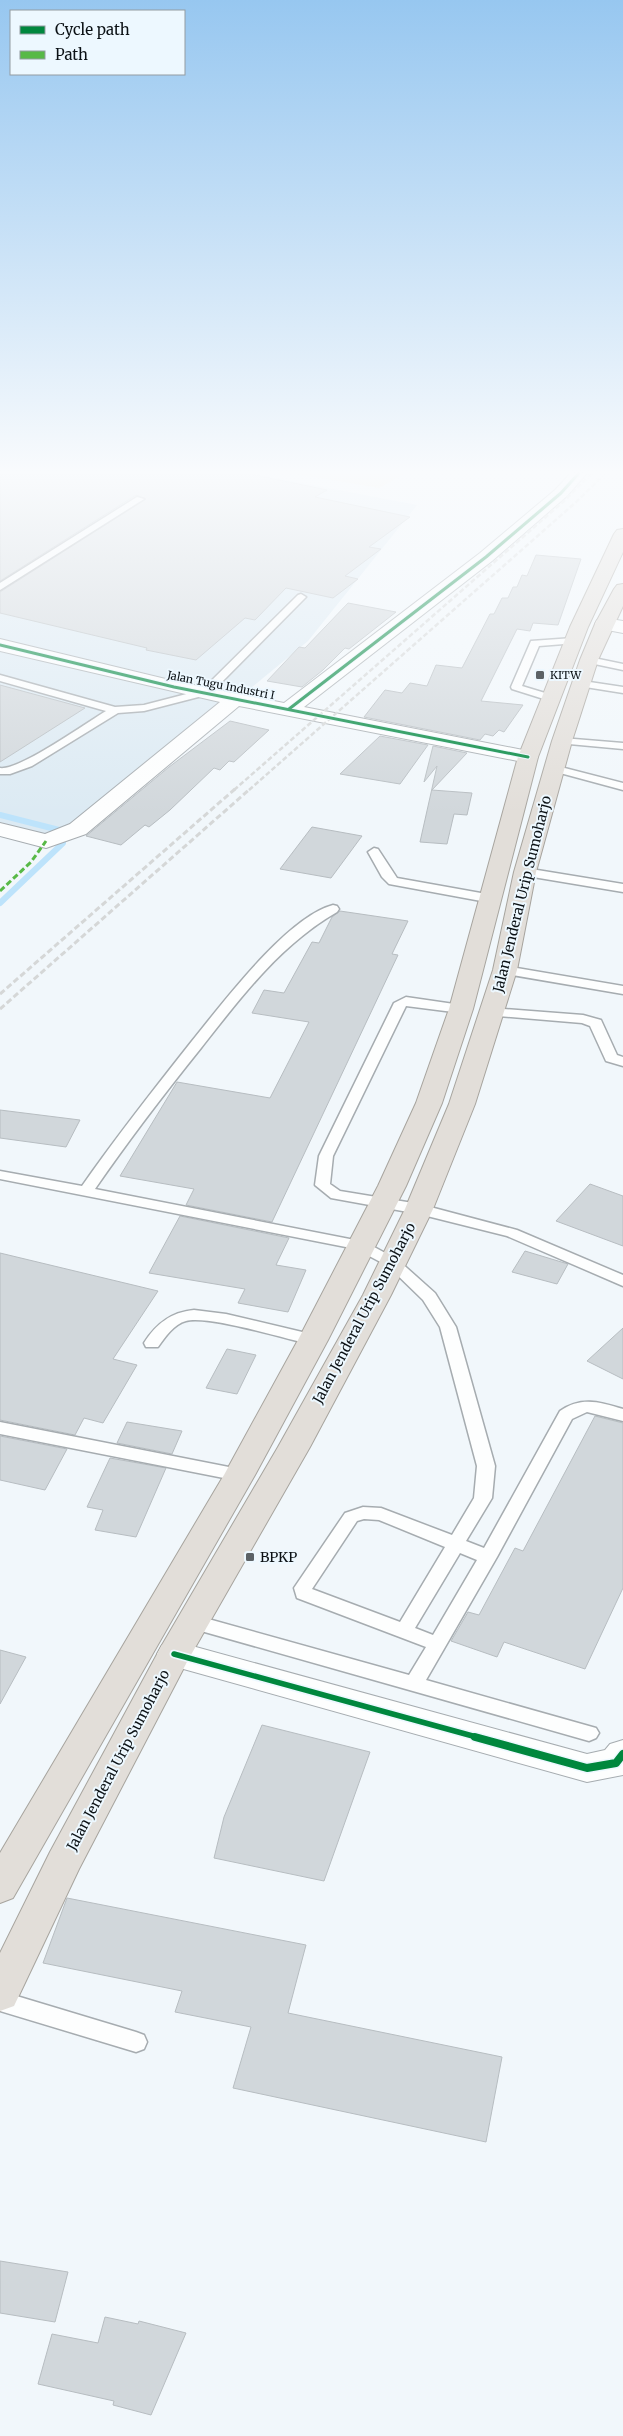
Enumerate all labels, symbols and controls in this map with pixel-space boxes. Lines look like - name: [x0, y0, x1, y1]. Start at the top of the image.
- legend: [10, 10, 185, 75]
- text: Cycle path: [55, 20, 130, 39]
- text: Path: [55, 45, 88, 64]
- street label: Jalan Tugu Industri I: [165, 668, 276, 702]
- place label: KITW: [550, 668, 582, 682]
- marker: KITW: [534, 669, 546, 681]
- street label: Jalan Jenderal Urip Sumoharjo: [489, 794, 555, 995]
- street label: Jalan Jenderal Urip Sumoharjo: [308, 1219, 419, 1407]
- place label: BPKP: [260, 1548, 297, 1566]
- marker: BPKP: [244, 1551, 256, 1563]
- street label: Jalan Jenderal Urip Sumoharjo: [62, 1666, 173, 1854]

